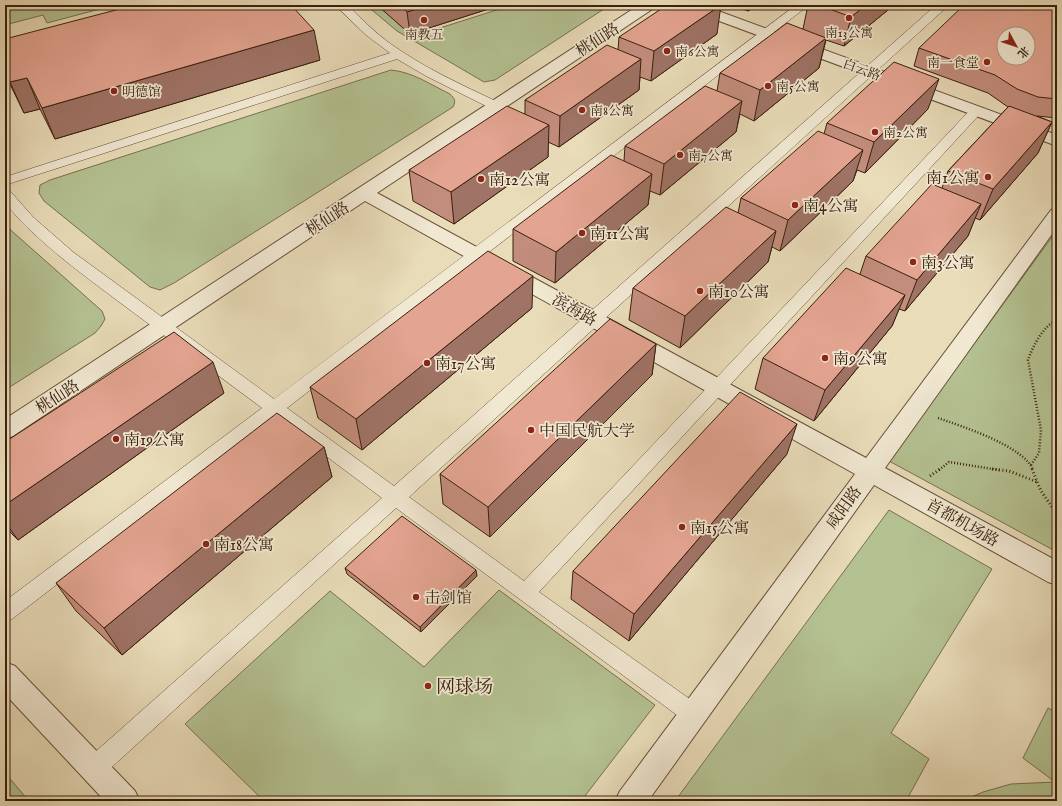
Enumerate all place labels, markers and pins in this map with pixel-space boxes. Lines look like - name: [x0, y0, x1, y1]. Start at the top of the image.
- marker: 南13公寓: [844, 13, 854, 23]
- marker: 南教五: [419, 15, 429, 25]
- place label: 南13公寓: [825, 25, 873, 42]
- place label: 南教五: [404, 27, 444, 44]
- place label: 南6公寓: [675, 44, 720, 61]
- marker: 南6公寓: [662, 46, 672, 56]
- place label: 南一食堂: [927, 55, 979, 72]
- marker: 南一食堂: [982, 57, 992, 67]
- place label: 南5公寓: [776, 79, 820, 96]
- marker: 南5公寓: [763, 81, 773, 91]
- place label: 明德馆: [122, 84, 161, 101]
- marker: 明德馆: [109, 86, 119, 96]
- place label: 南8公寓: [590, 103, 634, 120]
- marker: 南8公寓: [577, 105, 587, 115]
- place label: 南2公寓: [883, 125, 928, 142]
- marker: 南2公寓: [870, 127, 880, 137]
- place label: 南7公寓: [688, 148, 733, 165]
- marker: 南7公寓: [675, 150, 685, 160]
- place label: 南1公寓: [926, 169, 980, 189]
- place label: 南12公寓: [489, 171, 550, 191]
- marker: 南1公寓: [983, 172, 993, 182]
- marker: 南12公寓: [476, 174, 486, 184]
- place label: 南4公寓: [803, 197, 859, 217]
- marker: 南4公寓: [790, 200, 800, 210]
- place label: 南11公寓: [590, 225, 650, 245]
- marker: 南11公寓: [577, 228, 587, 238]
- place label: 南3公寓: [921, 254, 975, 274]
- marker: 南3公寓: [908, 257, 918, 267]
- place label: 南10公寓: [708, 283, 770, 303]
- marker: 南10公寓: [695, 286, 705, 296]
- place label: 南9公寓: [833, 350, 888, 370]
- marker: 南9公寓: [820, 353, 830, 363]
- place label: 南17公寓: [435, 355, 496, 375]
- marker: 南17公寓: [422, 358, 432, 368]
- place label: 中国民航大学: [539, 422, 635, 442]
- marker: 中国民航大学: [526, 425, 536, 435]
- place label: 南19公寓: [124, 431, 185, 451]
- marker: 南19公寓: [111, 434, 121, 444]
- place label: 南15公寓: [690, 519, 750, 539]
- marker: 南15公寓: [677, 522, 687, 532]
- place label: 南18公寓: [214, 536, 274, 556]
- marker: 南18公寓: [201, 539, 211, 549]
- place label: 击剑馆: [424, 589, 472, 609]
- marker: 击剑馆: [411, 592, 421, 602]
- place label: 网球场: [436, 676, 493, 700]
- marker: 网球场: [423, 681, 433, 691]

